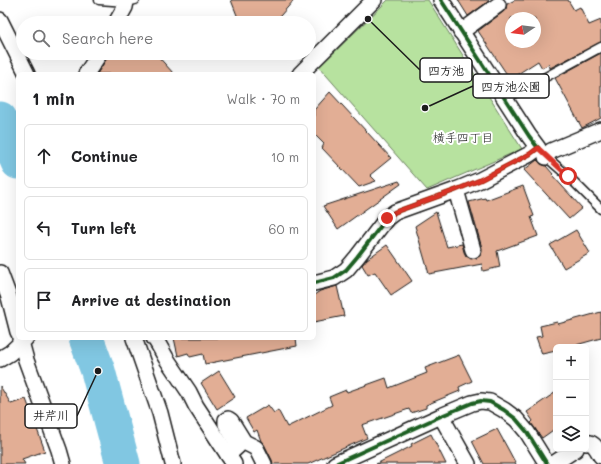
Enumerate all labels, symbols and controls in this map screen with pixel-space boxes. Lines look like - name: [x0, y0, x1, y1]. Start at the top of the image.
- north arrow: [505, 12, 541, 48]
- search box: [16, 16, 316, 60]
- icon: search: [30, 27, 52, 49]
- text: Search here: [62, 28, 153, 48]
- callout: 四方池: [420, 58, 472, 82]
- text: 四方池: [428, 62, 464, 78]
- callout: 四方池公園: [473, 74, 549, 98]
- text: 四方池公園: [481, 78, 541, 94]
- text: 1 min: [32, 87, 75, 109]
- text: Walk · 70 m: [227, 90, 300, 107]
- district label: 横手四丁目: [433, 129, 493, 145]
- icon: ahead: [33, 145, 55, 167]
- text: Continue: [71, 146, 138, 166]
- text: 10 m: [271, 148, 299, 165]
- route start: [559, 167, 577, 185]
- route end: [378, 209, 396, 227]
- icon: left: [33, 217, 55, 239]
- text: Turn left: [71, 218, 136, 238]
- text: 60 m: [269, 220, 299, 237]
- icon: arrive: [33, 289, 55, 311]
- text: Arrive at destination: [71, 290, 231, 310]
- map controls: [553, 344, 589, 452]
- button: +: [553, 344, 589, 380]
- button: −: [553, 380, 589, 416]
- callout: 井芹川: [25, 404, 77, 428]
- text: 井芹川: [33, 407, 69, 423]
- button: layers: [553, 416, 589, 452]

